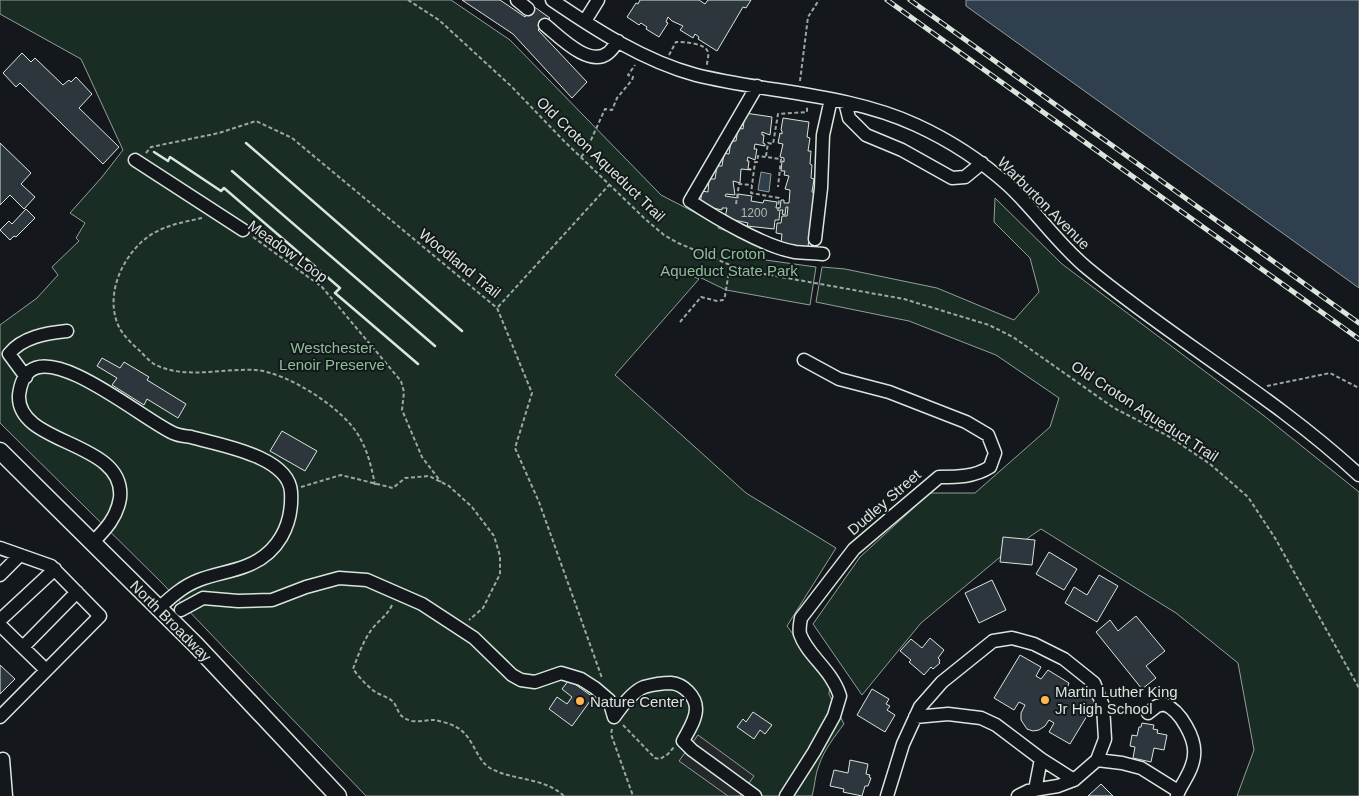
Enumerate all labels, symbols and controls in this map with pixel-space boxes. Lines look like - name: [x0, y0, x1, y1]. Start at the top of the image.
- street label: Old Croton Aqueduct Trail: [533, 93, 669, 225]
- street label: Warburton Avenue: [994, 153, 1094, 253]
- house number: 1200: [741, 206, 768, 220]
- street label: Meadow Loop: [245, 216, 331, 286]
- street label: Woodland Trail: [416, 225, 504, 301]
- park label: Old Croton Aqueduct State Park: [660, 245, 798, 279]
- park label: Westchester Lenoir Preserve: [279, 339, 385, 373]
- street label: Old Croton Aqueduct Trail: [1068, 357, 1222, 465]
- street label: Dudley Street: [844, 465, 924, 538]
- street label: North Broadway: [127, 577, 215, 665]
- place label: Martin Luther King Jr High School: [1055, 683, 1178, 717]
- place label: Nature Center: [590, 693, 684, 710]
- marker: Martin Luther King Jr High School: [1039, 694, 1051, 706]
- marker: Nature Center: [574, 695, 586, 707]

